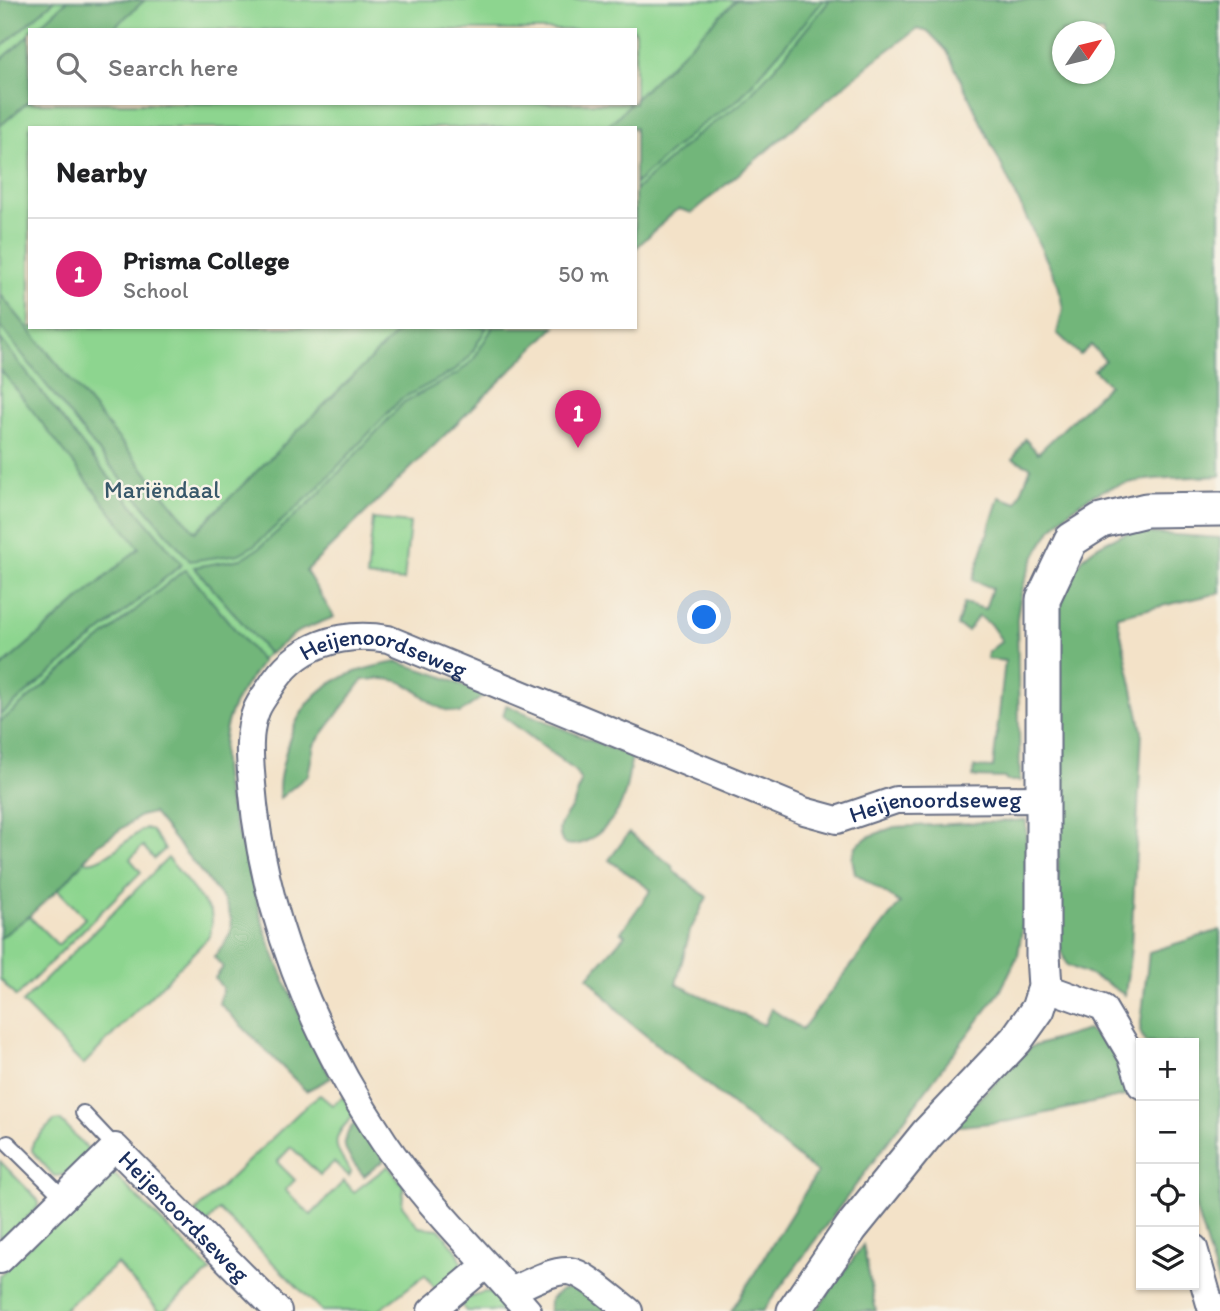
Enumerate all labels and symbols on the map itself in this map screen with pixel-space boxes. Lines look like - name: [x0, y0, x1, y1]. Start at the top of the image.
- north arrow: [1052, 21, 1115, 84]
- pin: 1: [555, 390, 601, 448]
- park label: Mariëndaal: [104, 475, 220, 504]
- your location: [687, 600, 721, 634]
- street label: Heijenoordseweg: [294, 622, 472, 684]
- street label: Heijenoordseweg: [845, 784, 1022, 829]
- street label: Heijenoordseweg: [113, 1144, 256, 1288]

